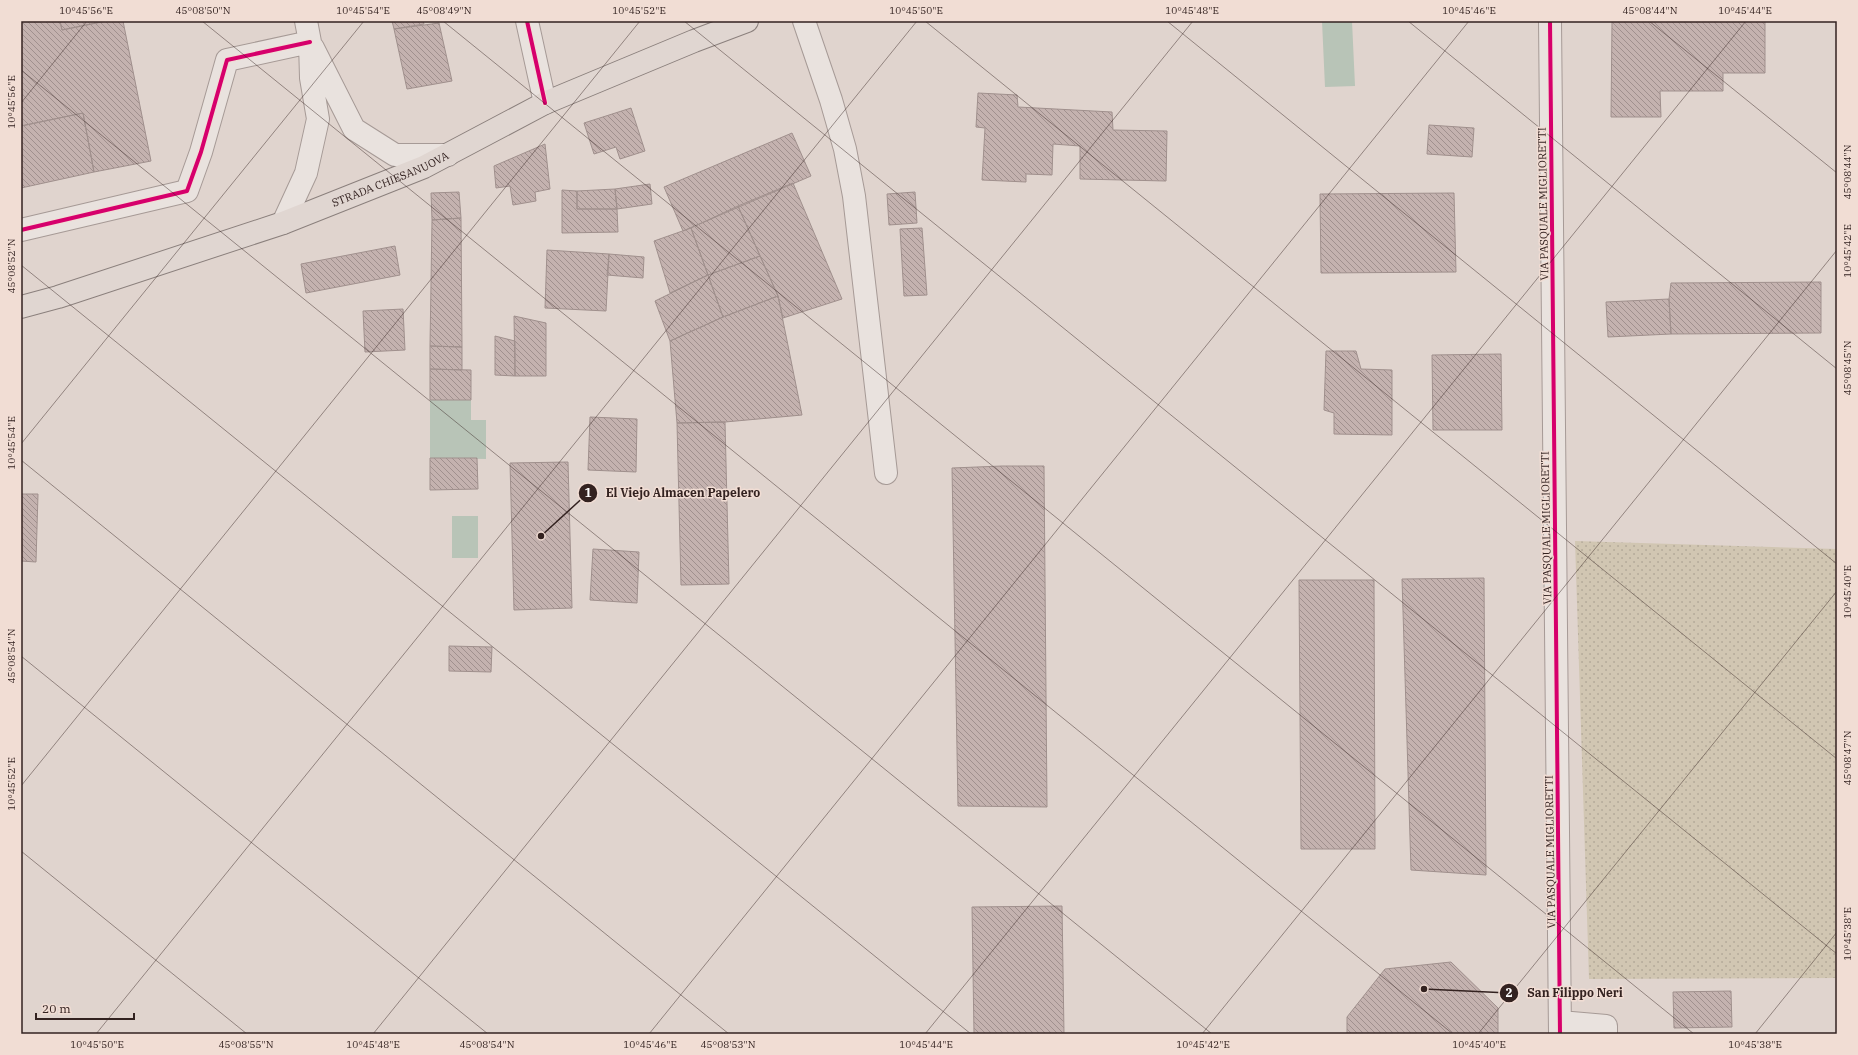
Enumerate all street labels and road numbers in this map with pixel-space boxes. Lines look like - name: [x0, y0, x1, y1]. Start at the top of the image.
- street label: VIA PASQUALE MIGLIORETTI: [1535, 127, 1551, 281]
- street label: STRADA CHIESANUOVA: [330, 148, 451, 210]
- street label: VIA PASQUALE MIGLIORETTI: [1538, 451, 1554, 605]
- street label: VIA PASQUALE MIGLIORETTI: [1542, 775, 1558, 929]

